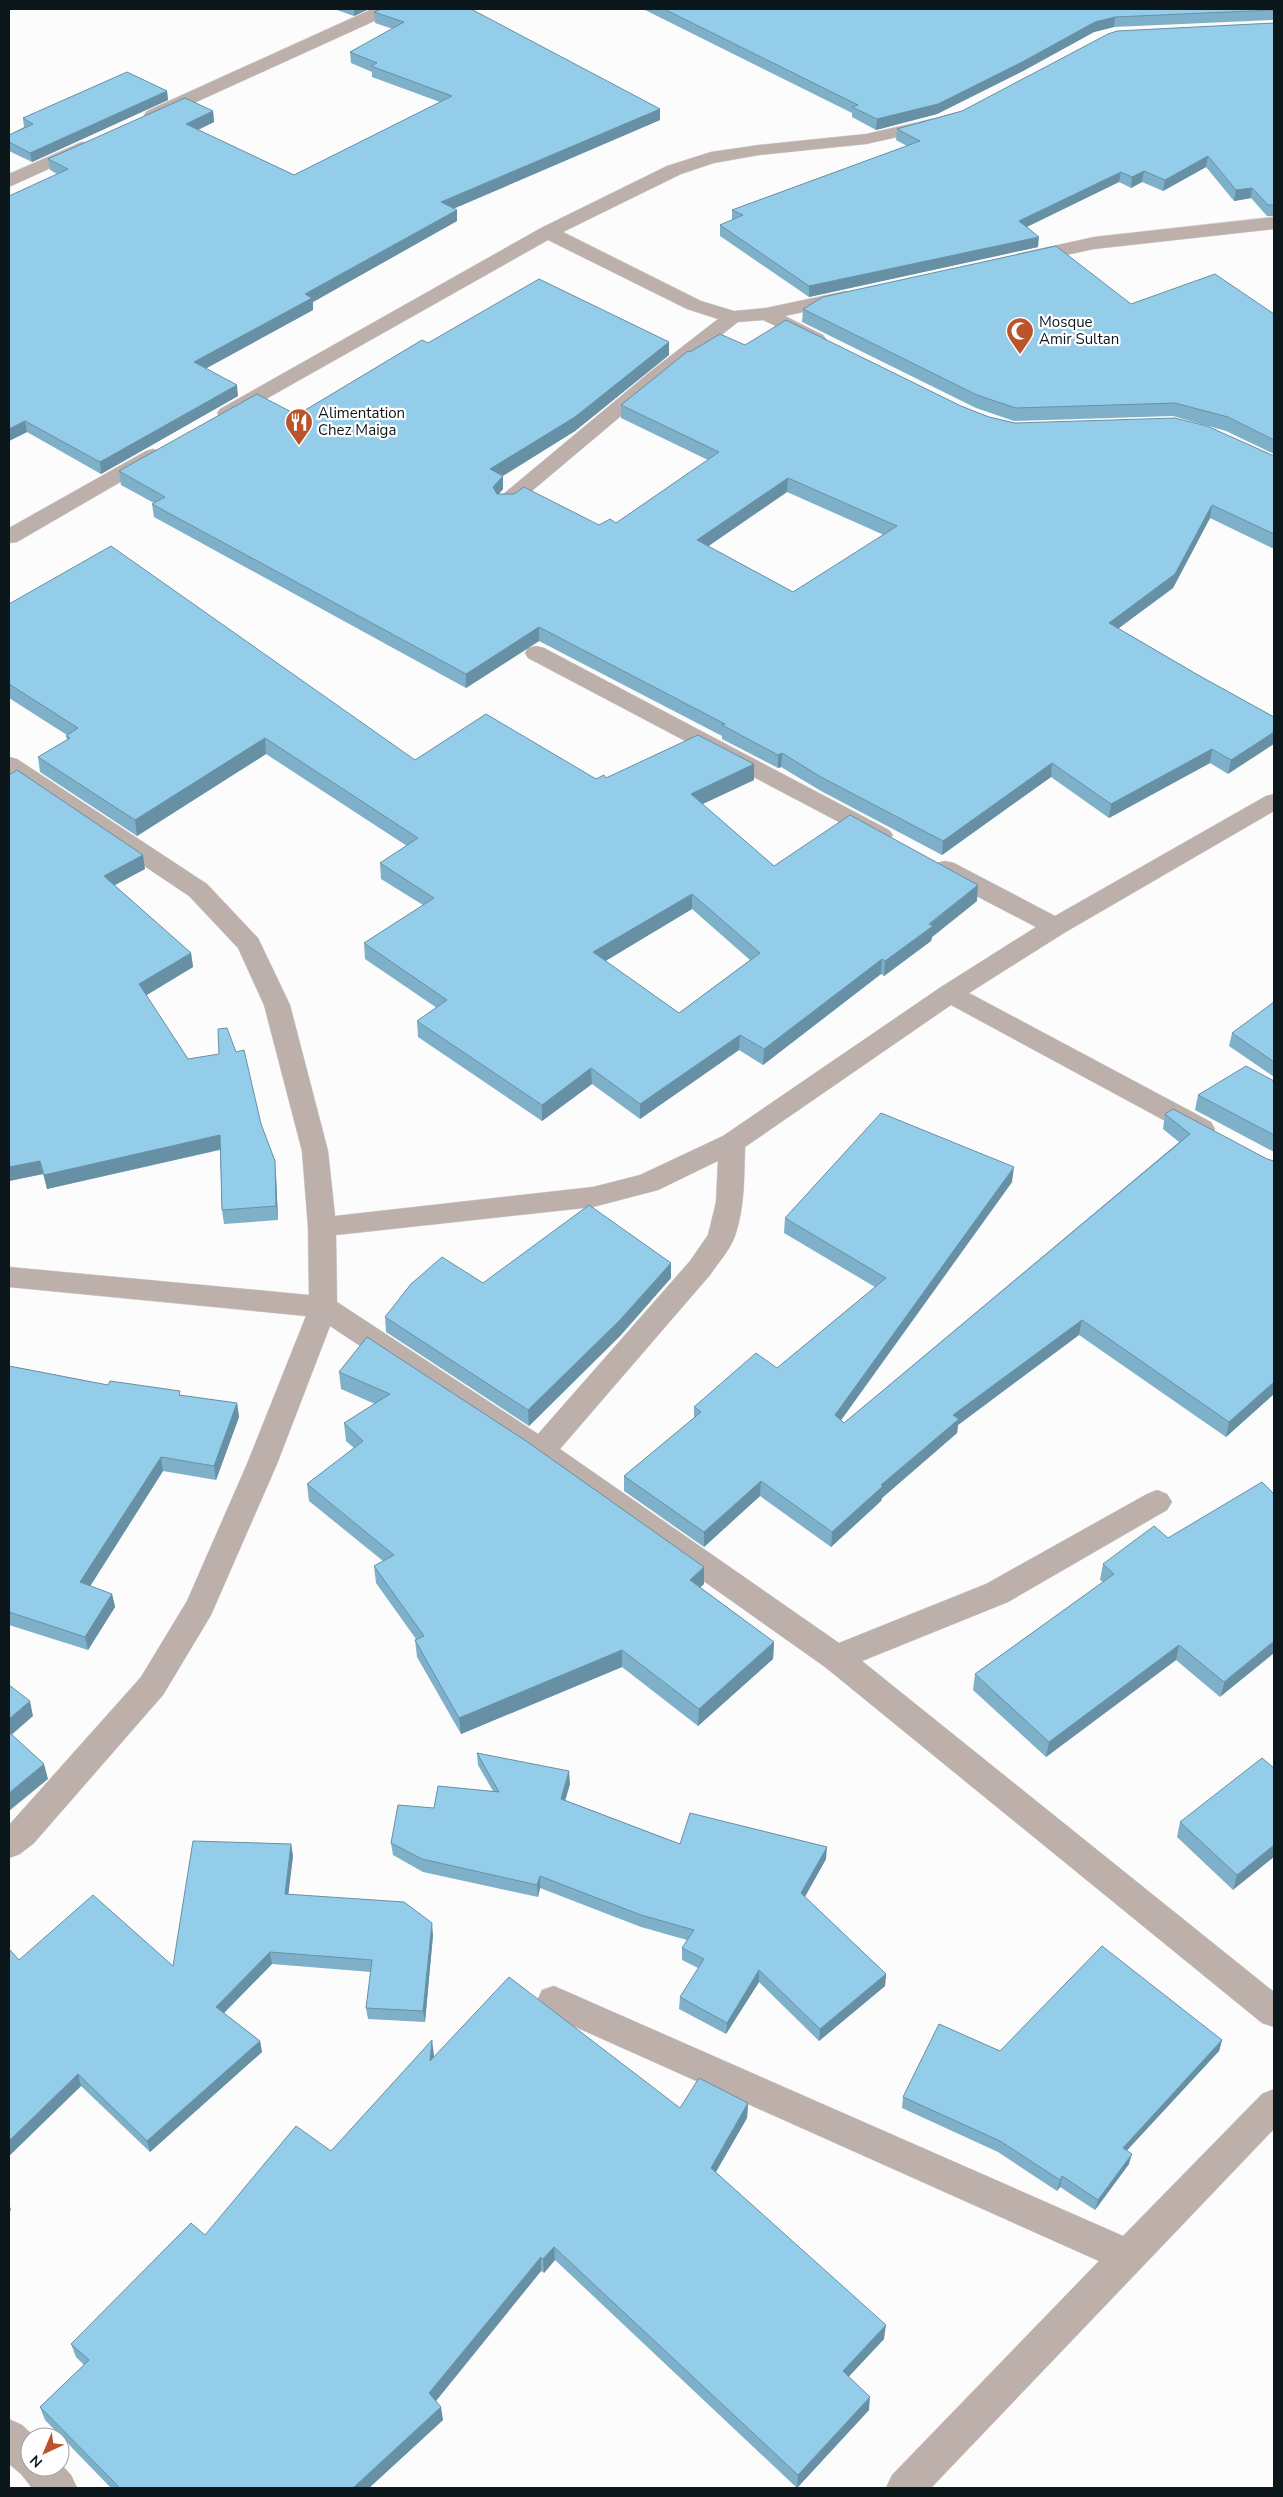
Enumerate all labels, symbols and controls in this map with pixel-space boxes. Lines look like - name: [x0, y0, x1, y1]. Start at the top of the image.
- place label: Mosque Amir Sultan: [1039, 312, 1119, 349]
- mosque icon: Mosque Amir Sultan: [1005, 316, 1035, 355]
- place label: Alimentation Chez Maiga: [318, 403, 405, 440]
- restaurant icon: Alimentation Chez Maiga: [284, 407, 314, 446]
- north arrow: [20, 2427, 70, 2477]
- text: N: [26, 2451, 47, 2471]

